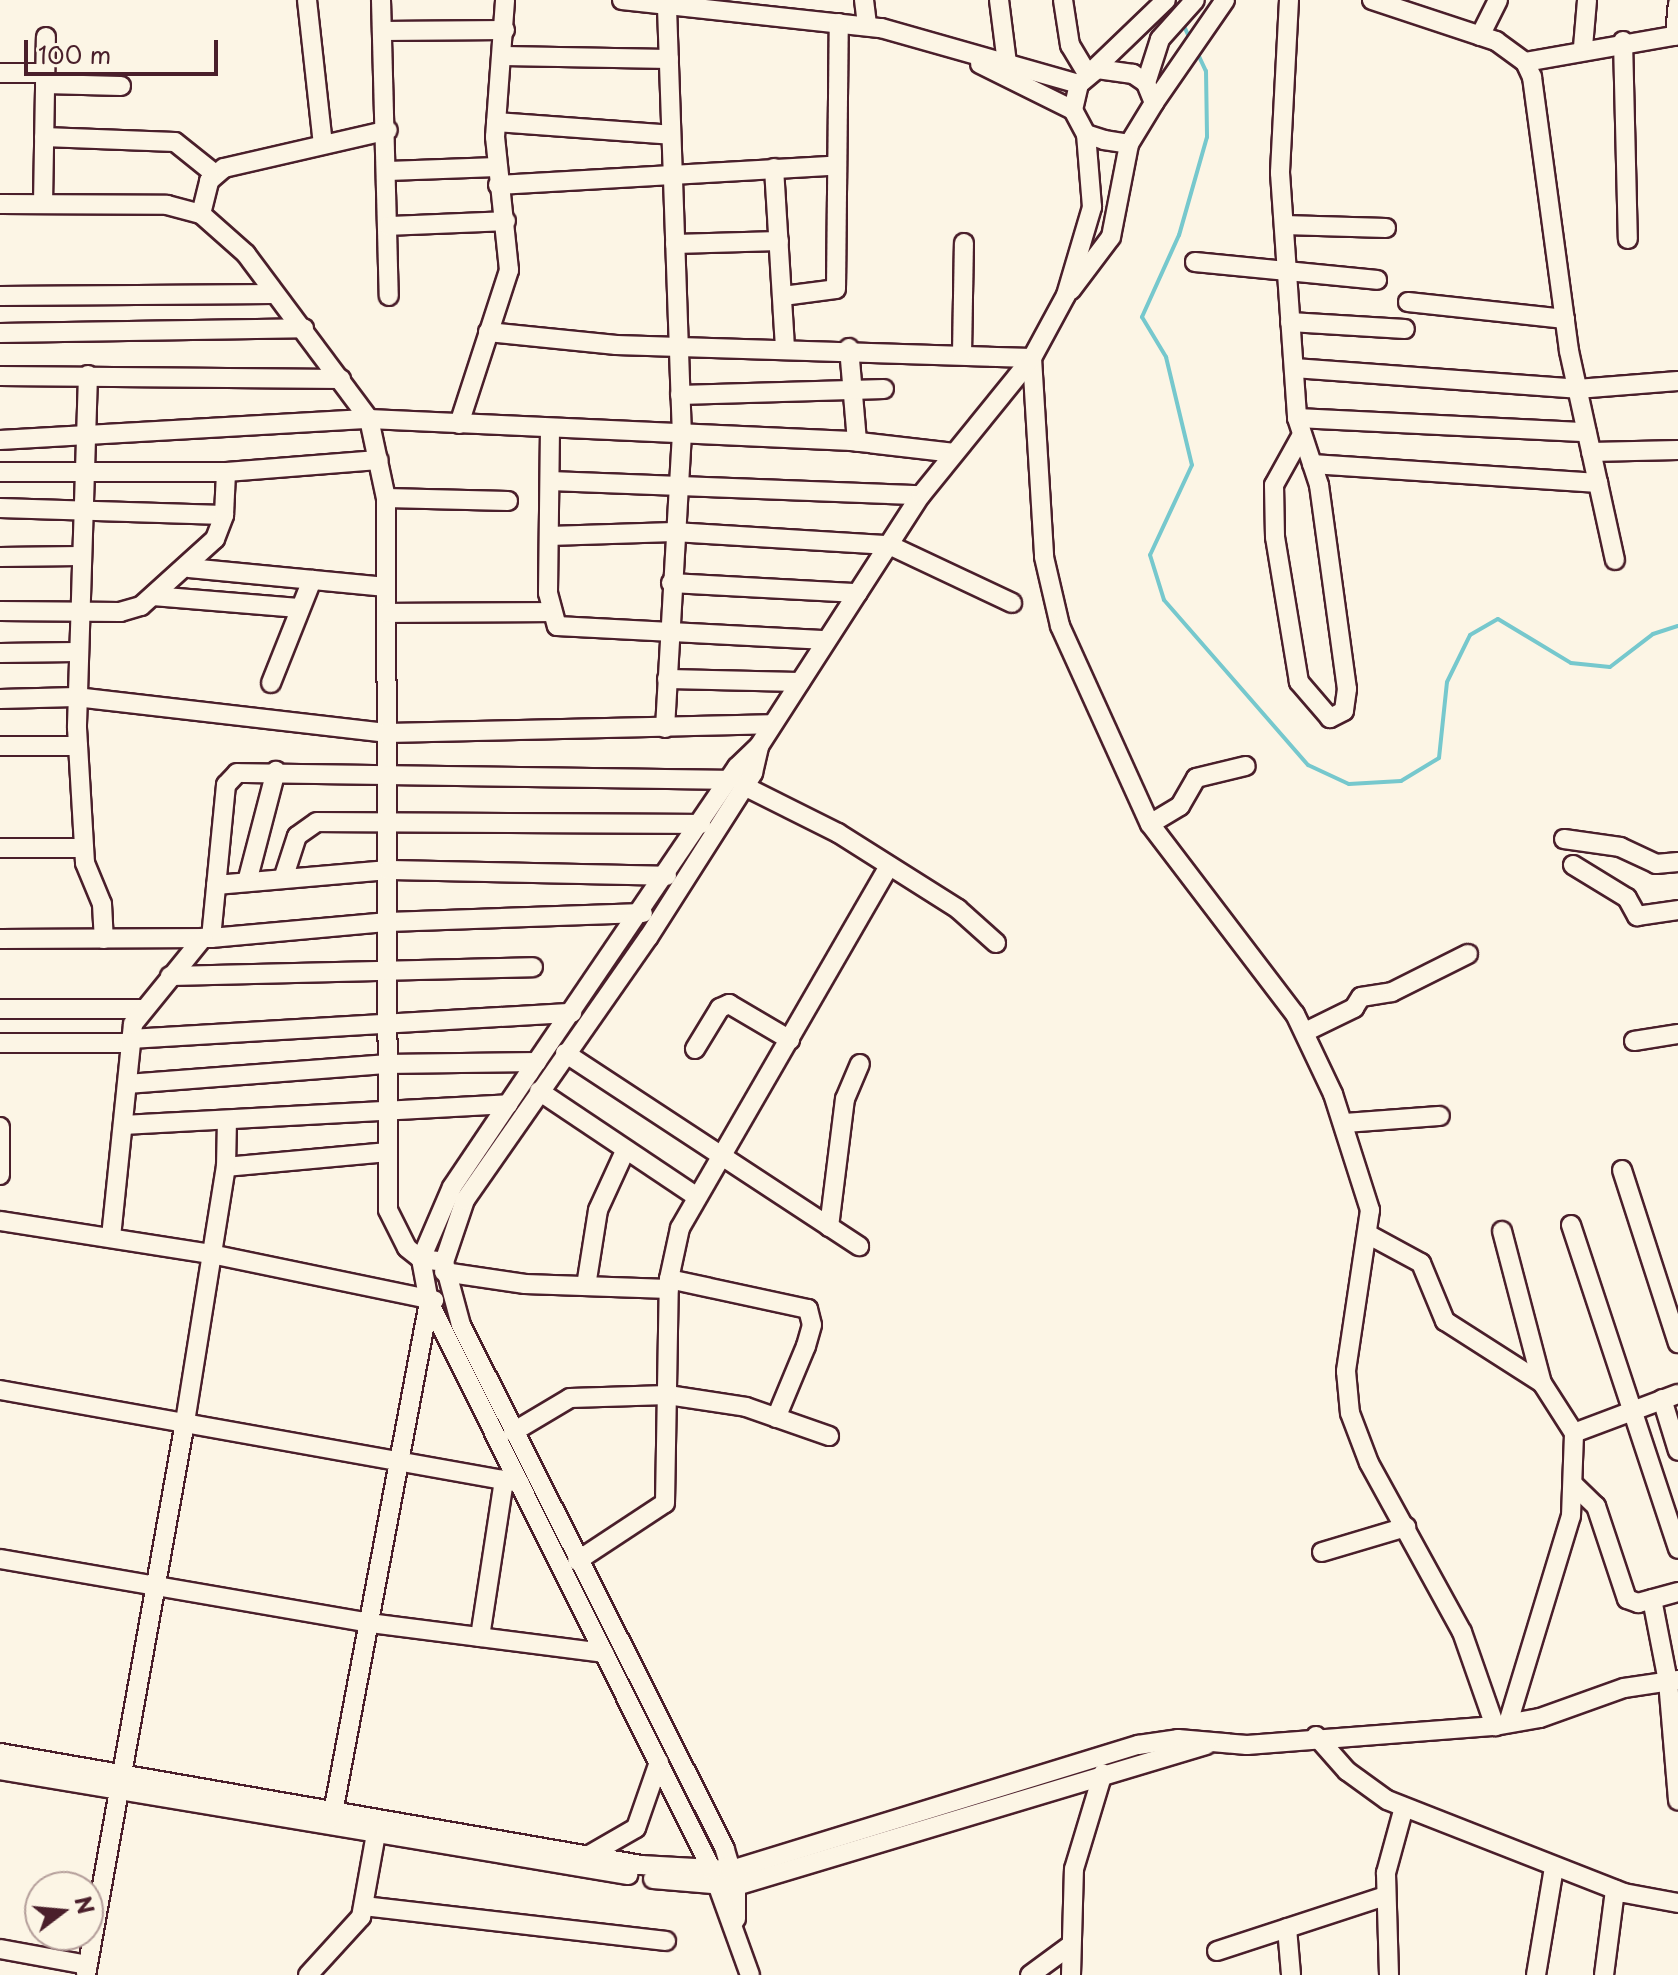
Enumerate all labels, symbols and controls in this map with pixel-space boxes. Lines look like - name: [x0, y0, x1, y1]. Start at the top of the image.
- scale bar: [28, 24, 222, 74]
- text: 100 m: [38, 36, 111, 72]
- north arrow: [24, 1871, 104, 1951]
- text: N: [67, 1892, 104, 1918]

